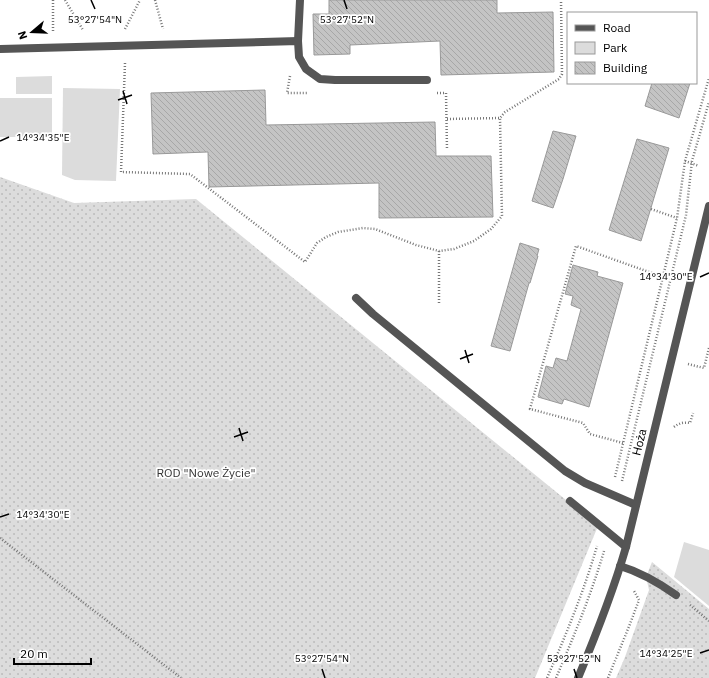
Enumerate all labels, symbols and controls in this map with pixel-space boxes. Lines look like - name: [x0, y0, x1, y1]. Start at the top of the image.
- north arrow: [12, 12, 52, 52]
- legend: [567, 12, 697, 84]
- text: 53°27'54"N: [68, 13, 122, 26]
- text: 53°27'52"N: [320, 13, 374, 26]
- text: Road: [603, 20, 631, 35]
- text: N: [15, 29, 30, 41]
- text: Park: [603, 40, 628, 55]
- text: Building: [603, 60, 648, 75]
- text: 14°34'35"E: [16, 131, 70, 144]
- text: 14°34'30"E: [639, 270, 693, 283]
- street label: Hoża: [628, 426, 650, 457]
- park label: ROD "Nowe Życie": [157, 465, 255, 480]
- text: 14°34'30"E: [16, 508, 70, 521]
- scale bar: [14, 640, 91, 666]
- text: 20 m: [20, 646, 48, 661]
- text: 14°34'25"E: [639, 647, 693, 660]
- text: 53°27'54"N: [295, 652, 349, 665]
- text: 53°27'52"N: [547, 652, 601, 665]

